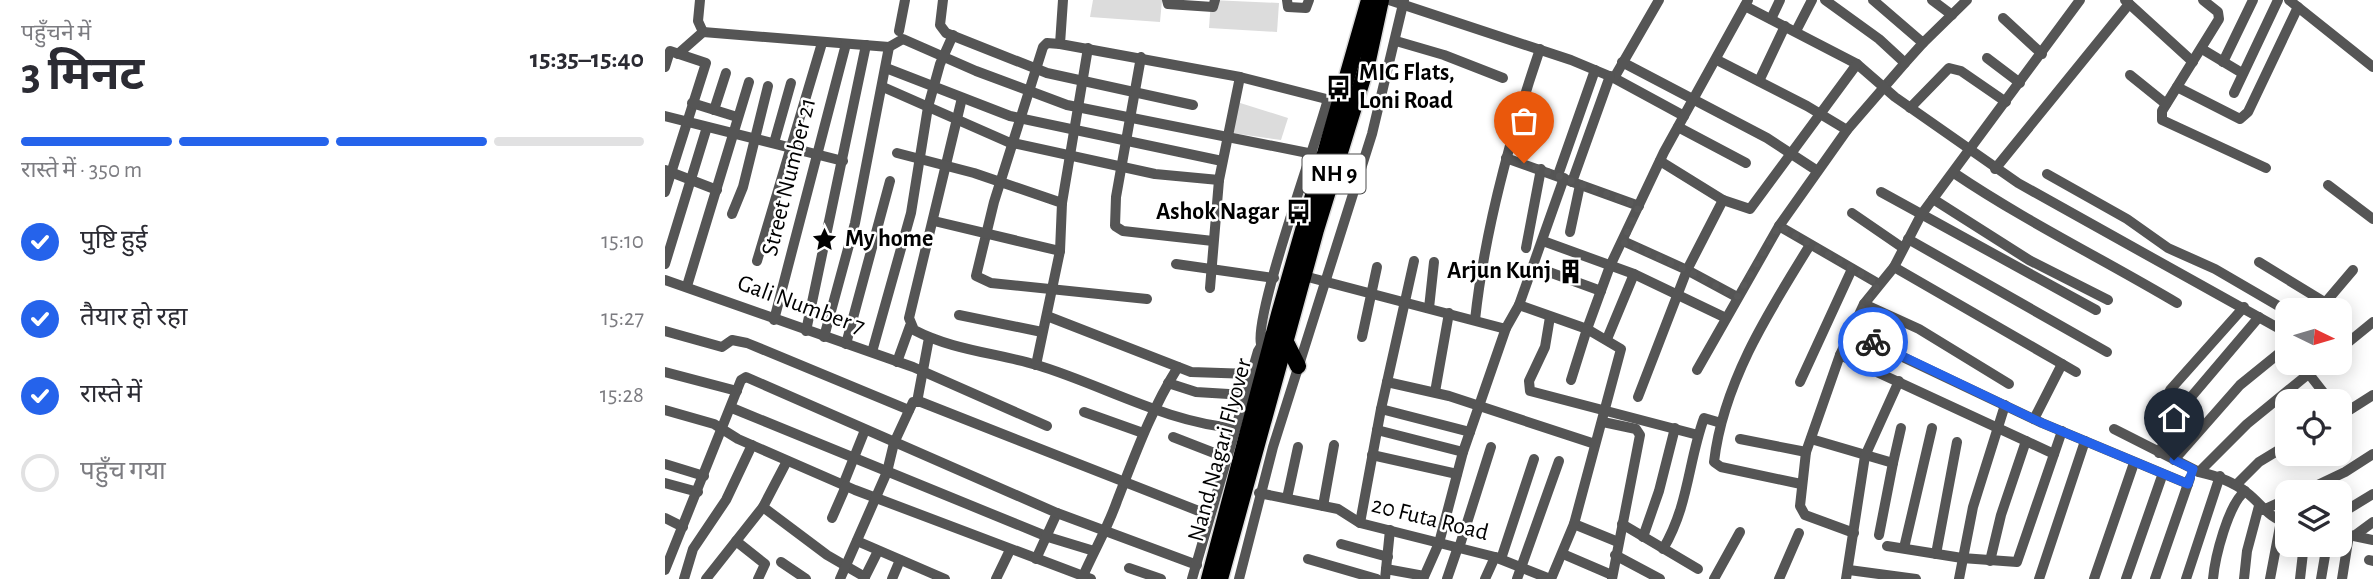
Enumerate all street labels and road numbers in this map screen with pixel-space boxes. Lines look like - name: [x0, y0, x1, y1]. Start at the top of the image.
- street label: Street Number 21: [758, 95, 820, 259]
- road number: NH 9: [1303, 154, 1365, 194]
- street label: Gali Number 7: [734, 271, 868, 339]
- street label: Nand Nagari Flyover: [1184, 356, 1256, 544]
- street label: 20 Futa Road: [1369, 493, 1491, 545]

